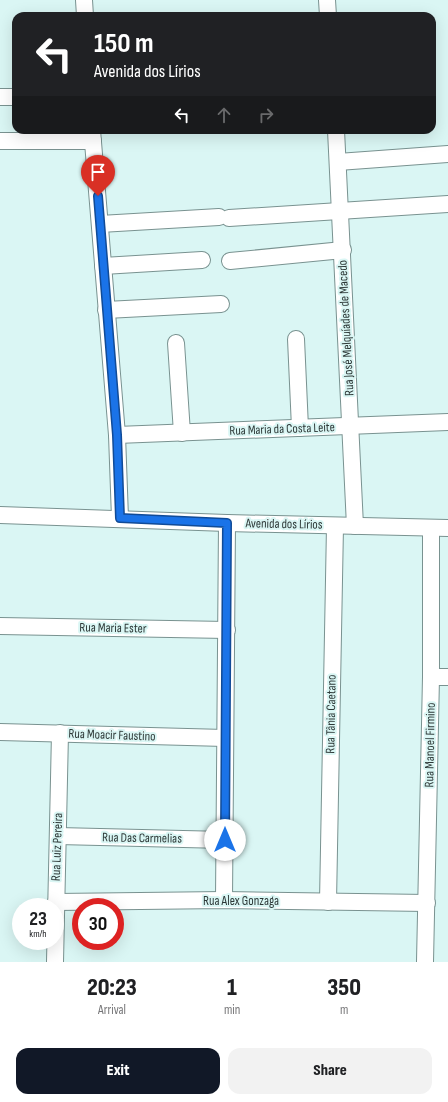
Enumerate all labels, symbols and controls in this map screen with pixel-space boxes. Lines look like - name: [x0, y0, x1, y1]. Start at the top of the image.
- text: 150 m: [94, 27, 154, 60]
- icon: left: [28, 28, 80, 80]
- text: Avenida dos Lírios: [94, 61, 201, 82]
- icon: left: [171, 104, 193, 126]
- icon: ahead: [213, 104, 235, 126]
- icon: right: [255, 104, 277, 126]
- pin: [81, 155, 115, 196]
- icon: arrive: [87, 161, 109, 183]
- street label: Rua José Melquíades de Macedo: [334, 260, 358, 396]
- street label: Rua Maria da Costa Leite: [229, 419, 335, 439]
- street label: Avenida dos Lírios: [244, 515, 323, 533]
- street label: Rua Maria Ester: [79, 619, 147, 637]
- street label: Rua Tânia Caetano: [322, 674, 340, 754]
- street label: Rua Manoel Firmino: [421, 702, 439, 788]
- street label: Rua Moacir Faustino: [68, 725, 156, 745]
- street label: Rua Luiz Pereira: [48, 813, 66, 881]
- position arrow: [204, 819, 246, 861]
- street label: Rua Das Carmelias: [102, 829, 182, 847]
- street label: Rua Alex Gonzaga: [203, 893, 279, 909]
- speed limit sign: 30: [72, 898, 124, 950]
- text: 23: [29, 907, 47, 931]
- text: km/h: [29, 928, 47, 940]
- text: 20:23: [87, 973, 137, 1002]
- text: 1: [227, 973, 237, 1002]
- text: 350: [327, 973, 361, 1002]
- text: Arrival: [98, 1002, 126, 1018]
- text: min: [224, 1002, 240, 1018]
- text: m: [340, 1002, 348, 1018]
- button: Exit: [16, 1048, 220, 1094]
- button: Share: [228, 1048, 432, 1094]

